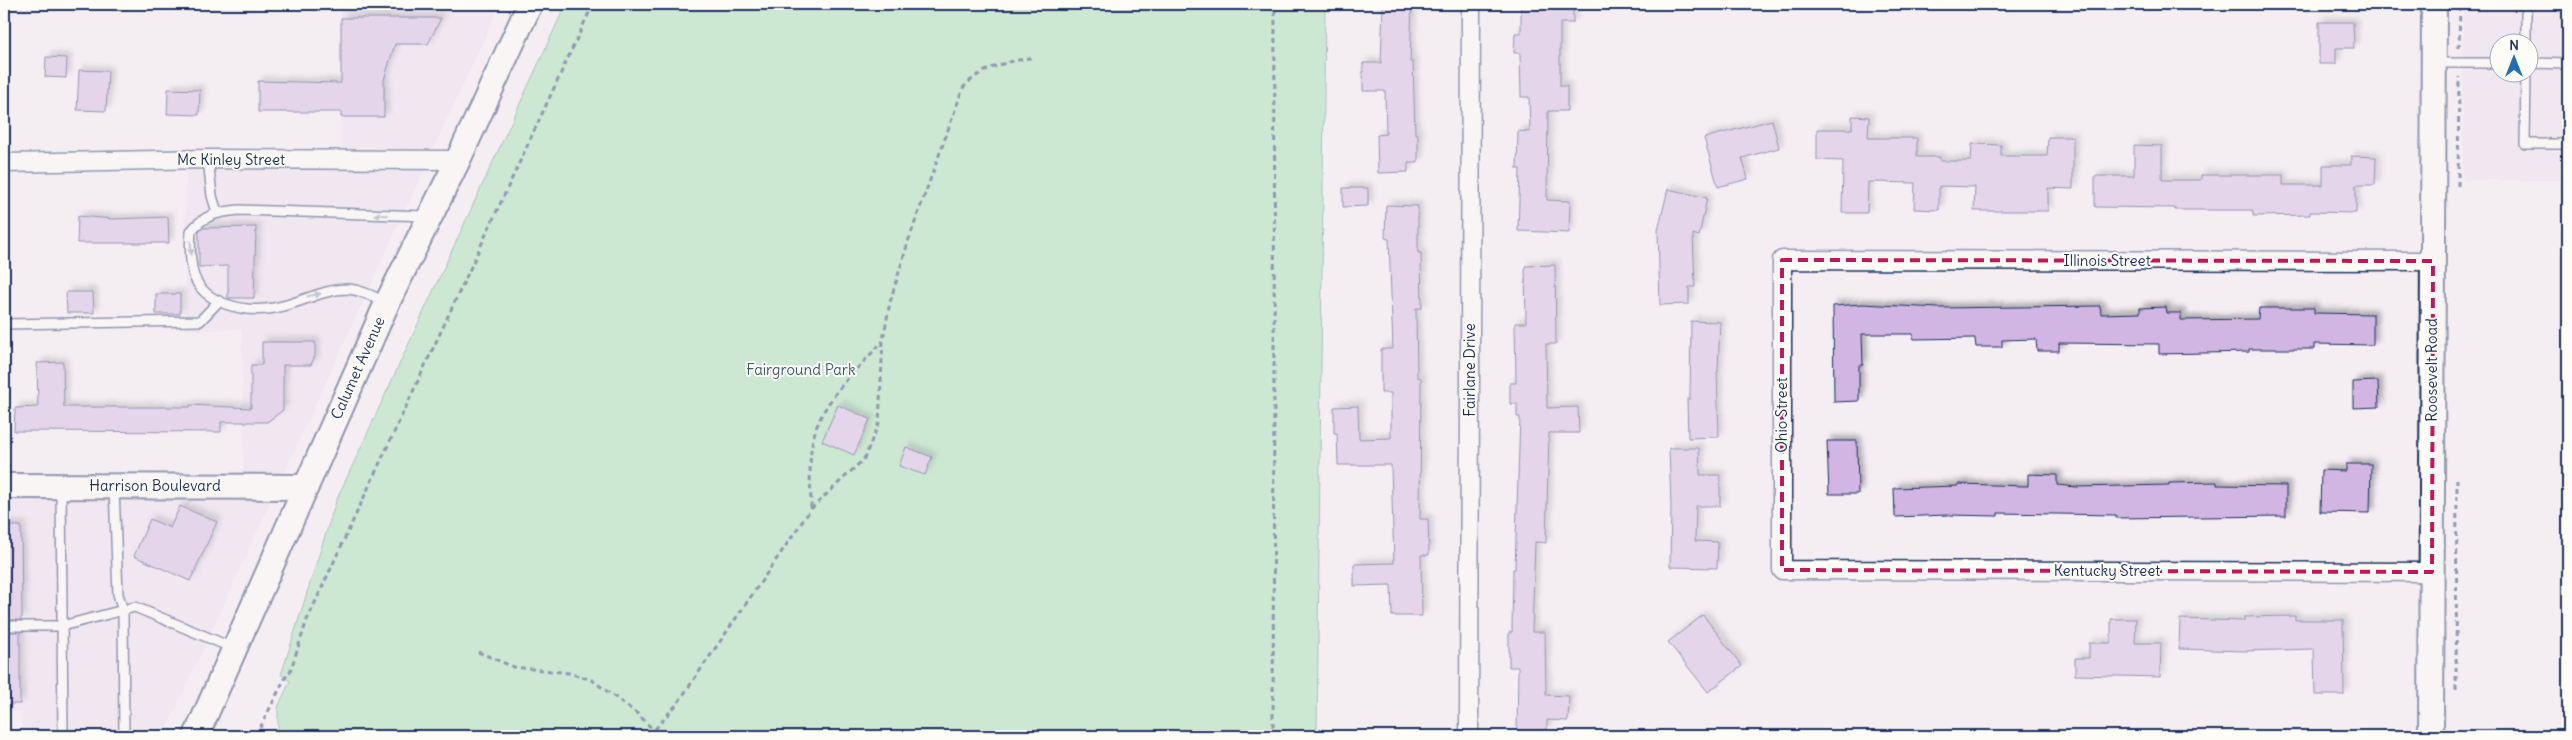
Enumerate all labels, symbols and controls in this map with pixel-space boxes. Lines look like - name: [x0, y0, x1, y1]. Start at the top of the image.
- north arrow: [2490, 32, 2540, 82]
- text: N: [2509, 36, 2519, 54]
- street label: Mc Kinley Street: [177, 150, 285, 169]
- one-way arrow: [373, 211, 389, 219]
- one-way arrow: [187, 241, 195, 257]
- street label: Illinois Street: [2063, 251, 2151, 270]
- one-way arrow: [307, 291, 323, 299]
- street label: Calumet Avenue: [326, 313, 389, 422]
- street label: Roosevelt Road: [2422, 318, 2441, 422]
- street label: Fairlane Drive: [1460, 323, 1479, 417]
- park label: Fairground Park: [746, 360, 856, 379]
- street label: Ohio Street: [1772, 377, 1791, 453]
- street label: Harrison Boulevard: [89, 476, 221, 495]
- street label: Kentucky Street: [2054, 561, 2160, 580]

